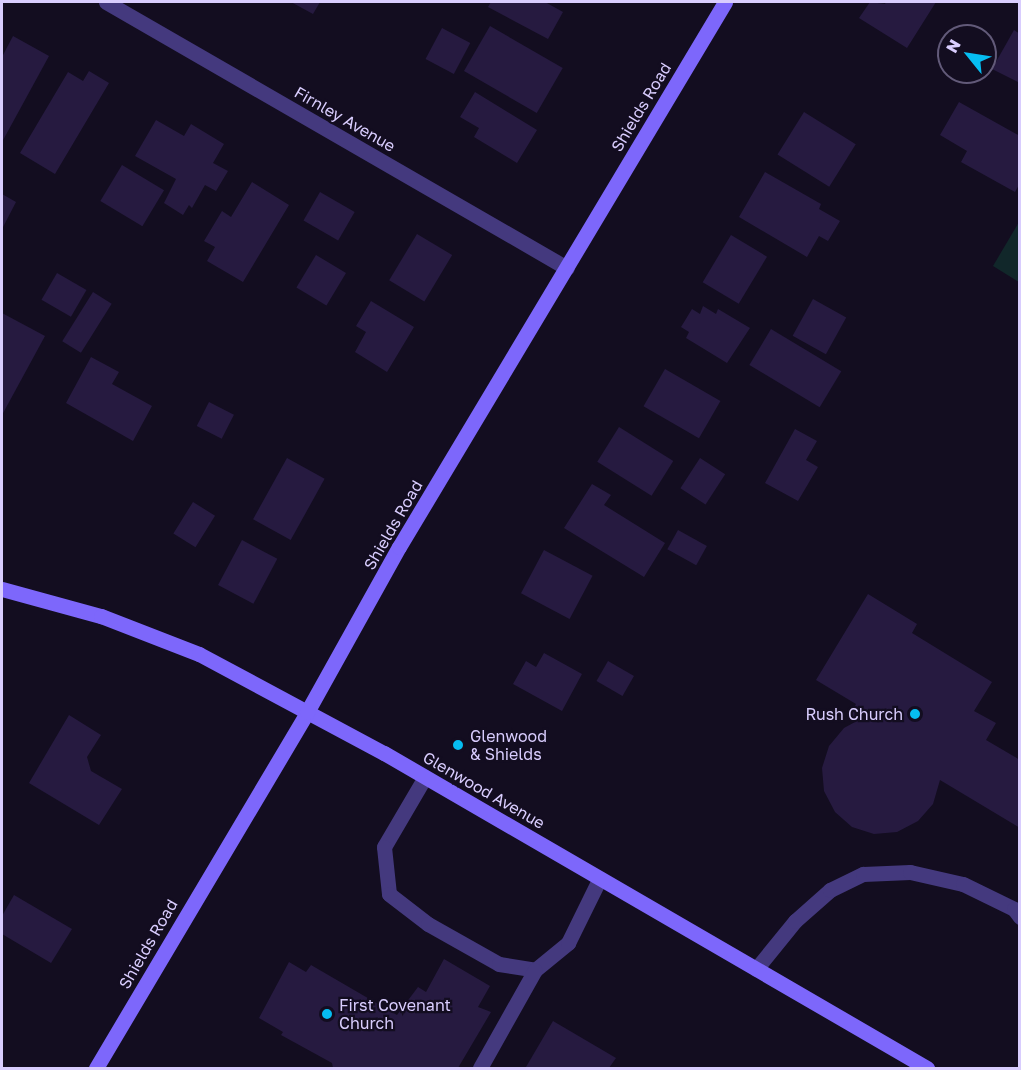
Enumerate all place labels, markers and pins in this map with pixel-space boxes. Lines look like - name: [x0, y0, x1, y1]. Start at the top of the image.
- place label: Rush Church: [805, 704, 903, 724]
- marker: Rush Church: [908, 707, 922, 721]
- place label: Glenwood & Shields: [470, 726, 547, 764]
- marker: Glenwood & Shields: [451, 738, 465, 752]
- place label: First Covenant Church: [339, 995, 451, 1033]
- marker: First Covenant Church: [320, 1007, 334, 1021]

